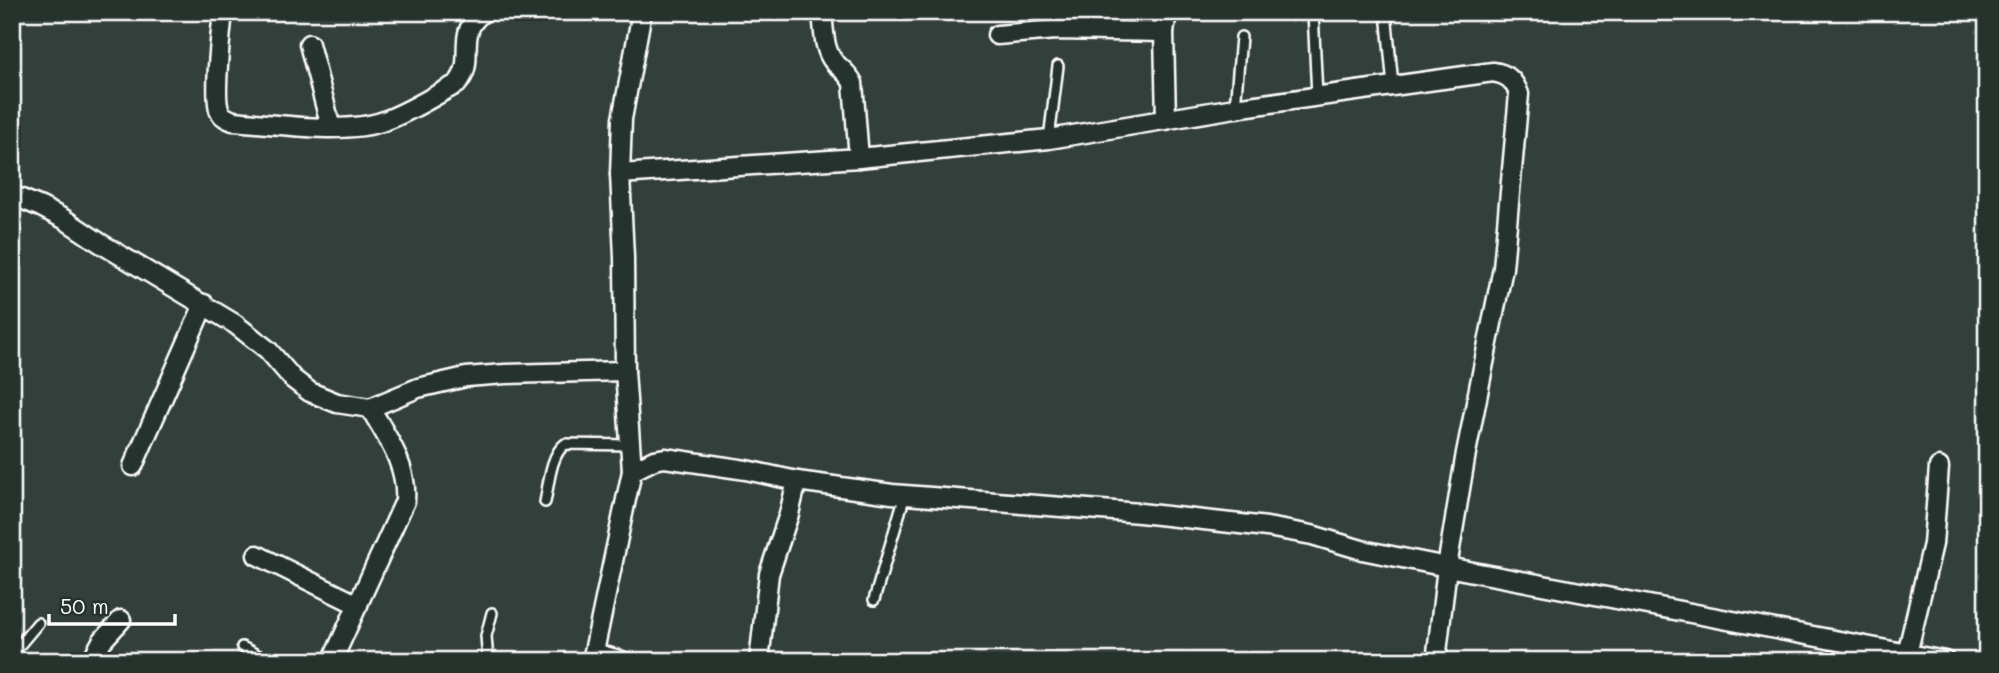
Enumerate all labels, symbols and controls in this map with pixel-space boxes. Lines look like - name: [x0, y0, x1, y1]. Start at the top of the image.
- scale bar: [49, 582, 175, 626]
- text: 50 m: [60, 592, 109, 619]

